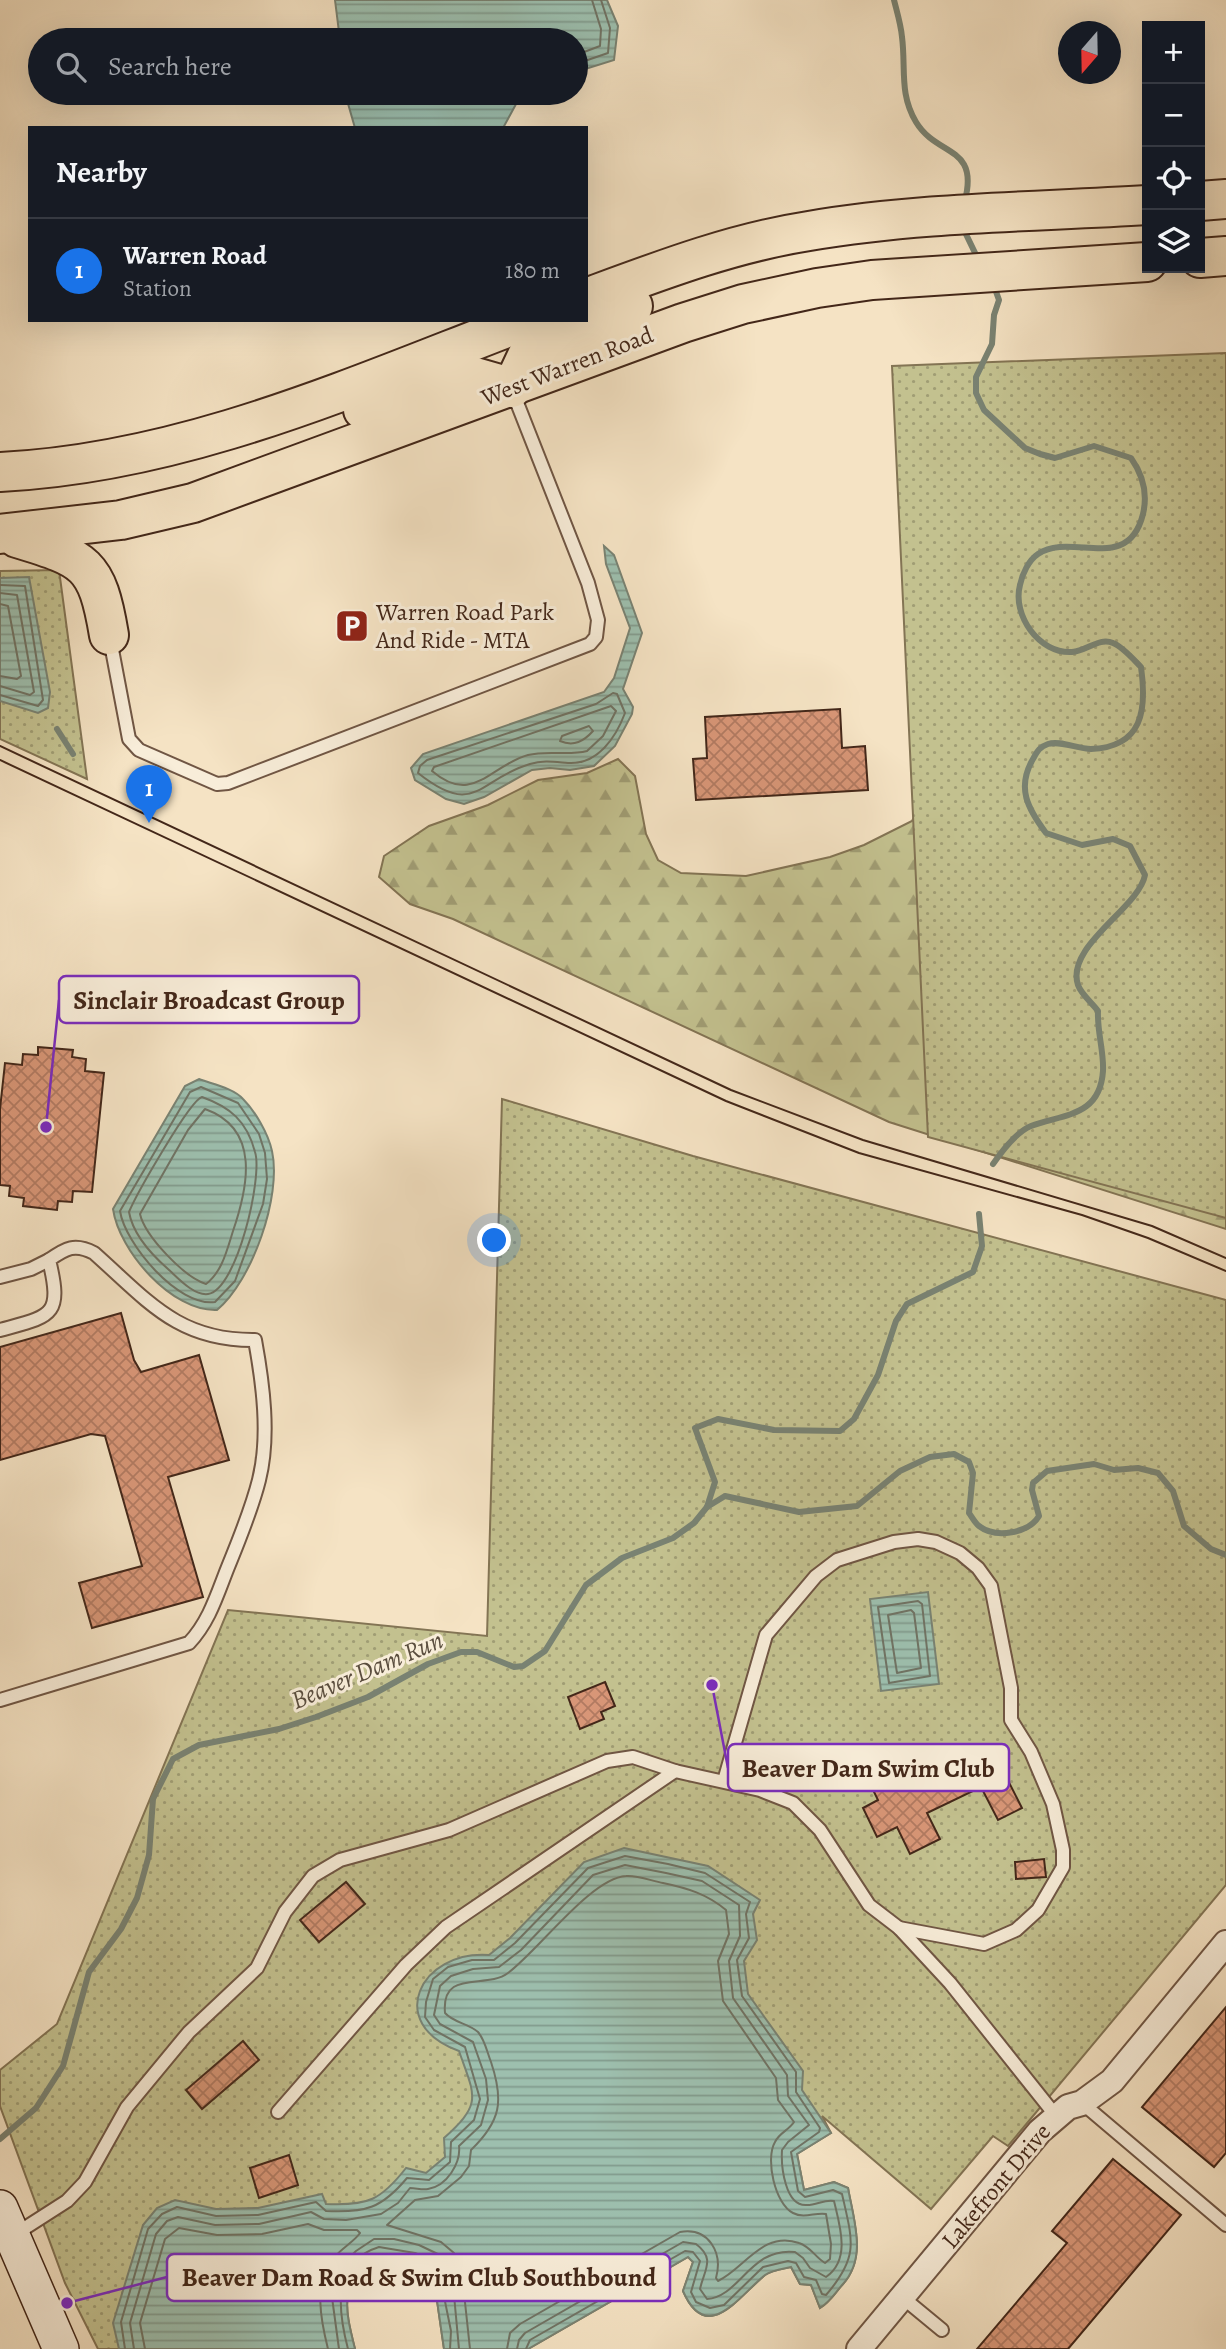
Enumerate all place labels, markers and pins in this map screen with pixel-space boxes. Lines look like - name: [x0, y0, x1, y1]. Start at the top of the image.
- place label: Warren Road Park And Ride - MTA: [375, 596, 554, 656]
- parking icon: Warren Road Park And Ride - MTA: [333, 607, 371, 645]
- pin: 1: [126, 765, 172, 823]
- callout: Sinclair Broadcast Group: [59, 976, 359, 1023]
- callout: Beaver Dam Swim Club: [728, 1744, 1009, 1791]
- callout: Beaver Dam Road & Swim Club Southbound: [167, 2254, 670, 2301]

